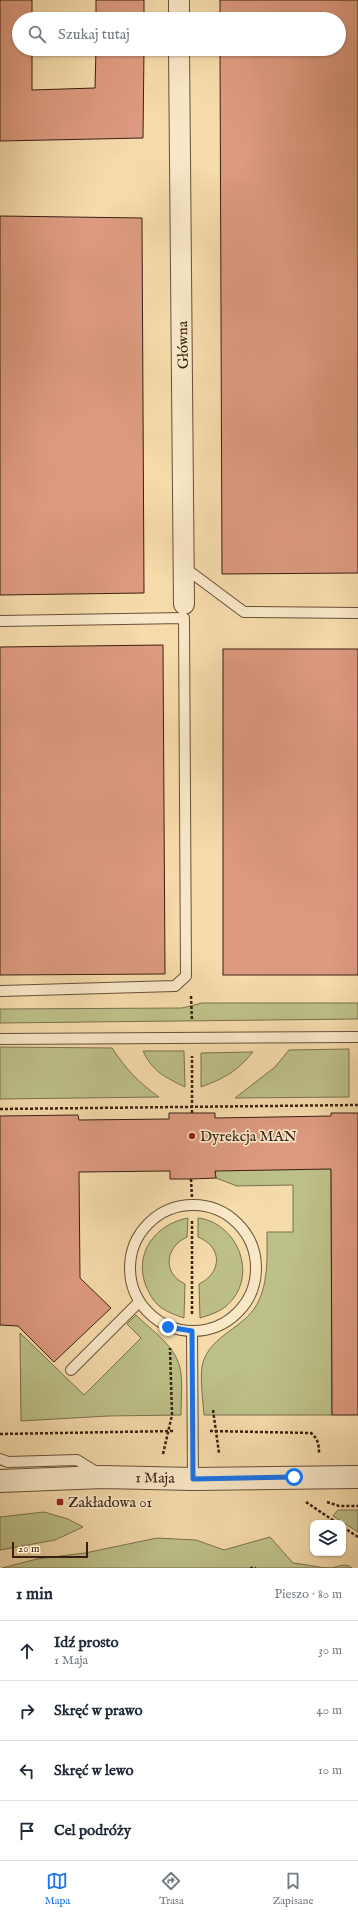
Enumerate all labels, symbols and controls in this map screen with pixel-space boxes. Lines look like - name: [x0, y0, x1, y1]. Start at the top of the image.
- search box: [12, 12, 346, 56]
- icon: search: [26, 23, 48, 45]
- text: Szukaj tutaj: [58, 25, 130, 44]
- street label: Główna: [173, 320, 193, 369]
- place label: Dyrekcja MAN: [200, 1127, 297, 1146]
- marker: Dyrekcja MAN: [187, 1131, 197, 1141]
- route end: [159, 1318, 177, 1336]
- street label: 1 Maja: [135, 1468, 175, 1488]
- route start: [285, 1468, 303, 1486]
- place label: Zakładowa 01: [68, 1493, 152, 1512]
- marker: Zakładowa 01: [55, 1497, 65, 1507]
- map controls: [310, 1520, 346, 1556]
- button: layers: [310, 1520, 346, 1556]
- scale bar: [12, 1540, 88, 1559]
- text: 20 m: [18, 1542, 39, 1556]
- text: 1 min: [16, 1584, 53, 1605]
- text: Pieszo · 80 m: [275, 1586, 342, 1603]
- text: Idź prosto: [54, 1633, 119, 1652]
- icon: ahead: [16, 1640, 38, 1662]
- text: 30 m: [318, 1642, 342, 1659]
- text: 1 Maja: [54, 1652, 88, 1669]
- icon: right: [16, 1700, 38, 1722]
- text: Skręć w prawo: [54, 1701, 143, 1720]
- text: 40 m: [316, 1702, 342, 1719]
- icon: left: [16, 1760, 38, 1782]
- text: Skręć w lewo: [54, 1761, 134, 1780]
- text: 10 m: [318, 1762, 342, 1779]
- icon: arrive: [16, 1820, 38, 1842]
- text: Cel podróży: [54, 1821, 131, 1840]
- tab: Mapa: [44, 1870, 70, 1908]
- tab: Trasa: [159, 1870, 184, 1908]
- tab: Zapisane: [273, 1870, 314, 1908]

